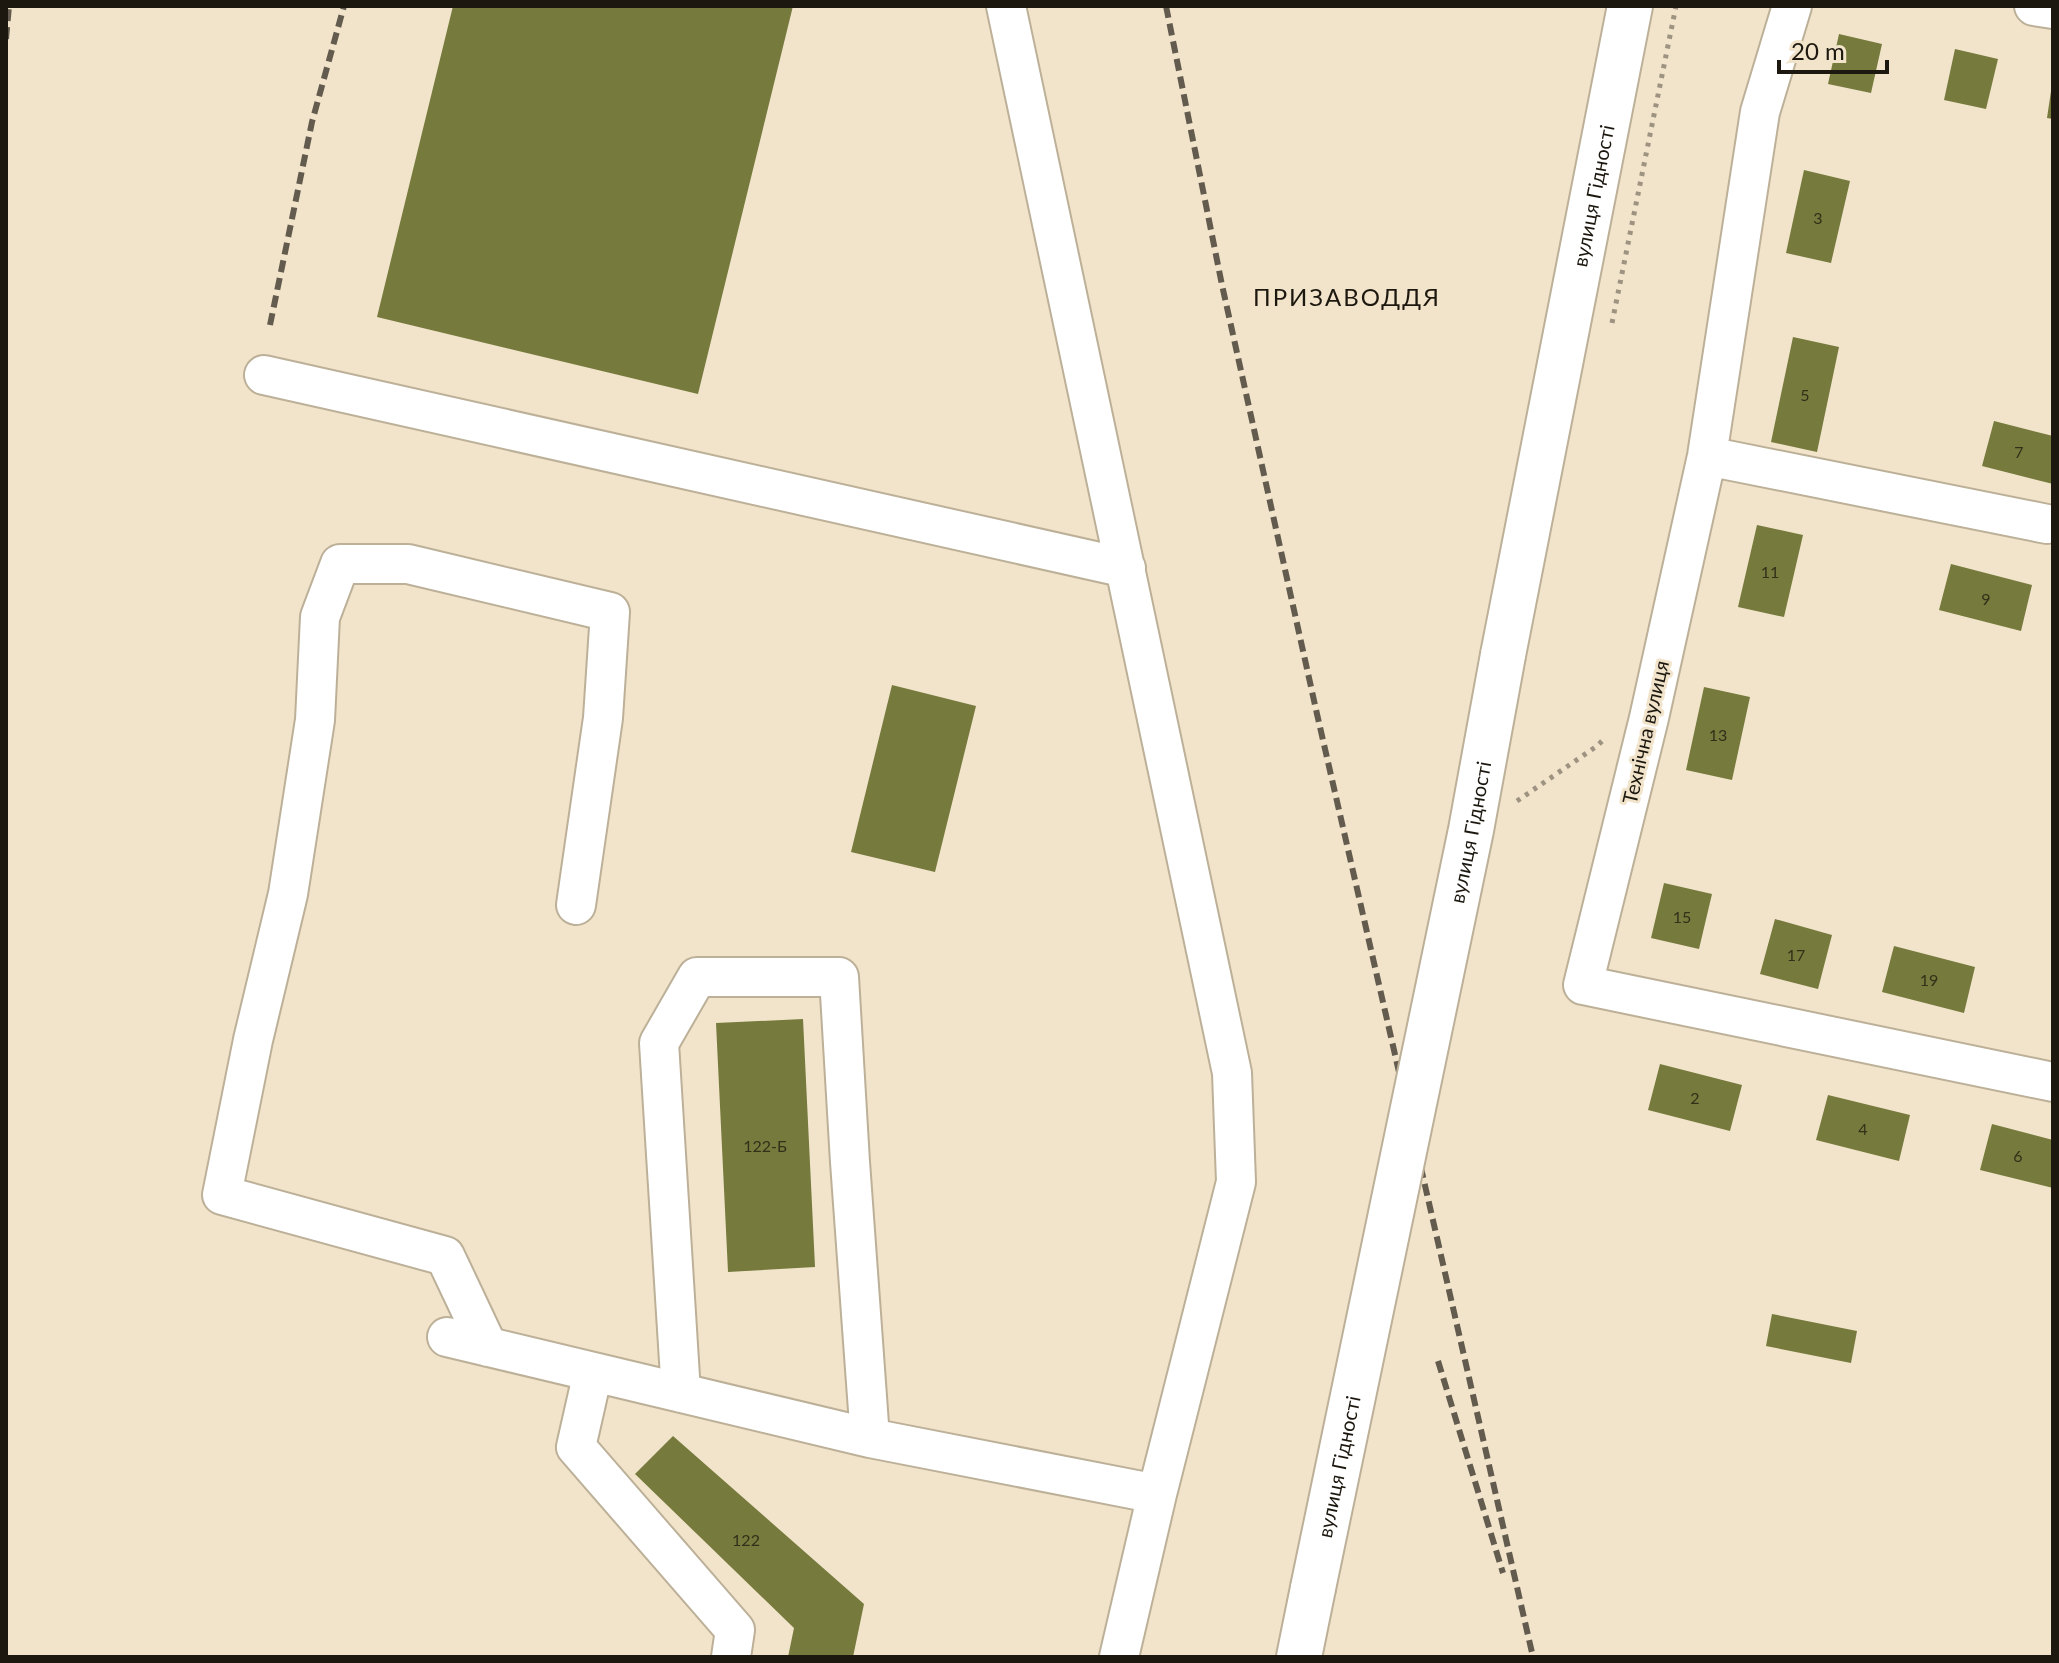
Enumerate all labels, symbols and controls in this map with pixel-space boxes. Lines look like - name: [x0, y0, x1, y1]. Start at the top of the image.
- scale bar: [1779, 24, 1887, 74]
- text: 20 m: [1791, 36, 1845, 65]
- street label: вулиця Гідності: [1567, 123, 1619, 269]
- house number: 3: [1813, 208, 1823, 227]
- district label: ПРИЗАВОДДЯ: [1253, 282, 1441, 311]
- house number: 5: [1800, 385, 1810, 404]
- house number: 7: [2014, 442, 2024, 461]
- house number: 11: [1761, 562, 1779, 581]
- house number: 9: [1981, 589, 1991, 608]
- street label: Технічна вулиця: [1617, 658, 1673, 806]
- house number: 13: [1709, 725, 1727, 744]
- street label: вулиця Гідності: [1444, 759, 1495, 905]
- house number: 15: [1673, 907, 1691, 926]
- house number: 17: [1787, 945, 1805, 964]
- house number: 19: [1920, 970, 1938, 989]
- house number: 2: [1690, 1088, 1700, 1107]
- house number: 4: [1858, 1119, 1868, 1138]
- house number: 122-Б: [743, 1136, 787, 1155]
- house number: 6: [2013, 1146, 2023, 1165]
- street label: вулиця Гідності: [1312, 1393, 1365, 1540]
- house number: 122: [732, 1530, 760, 1549]

